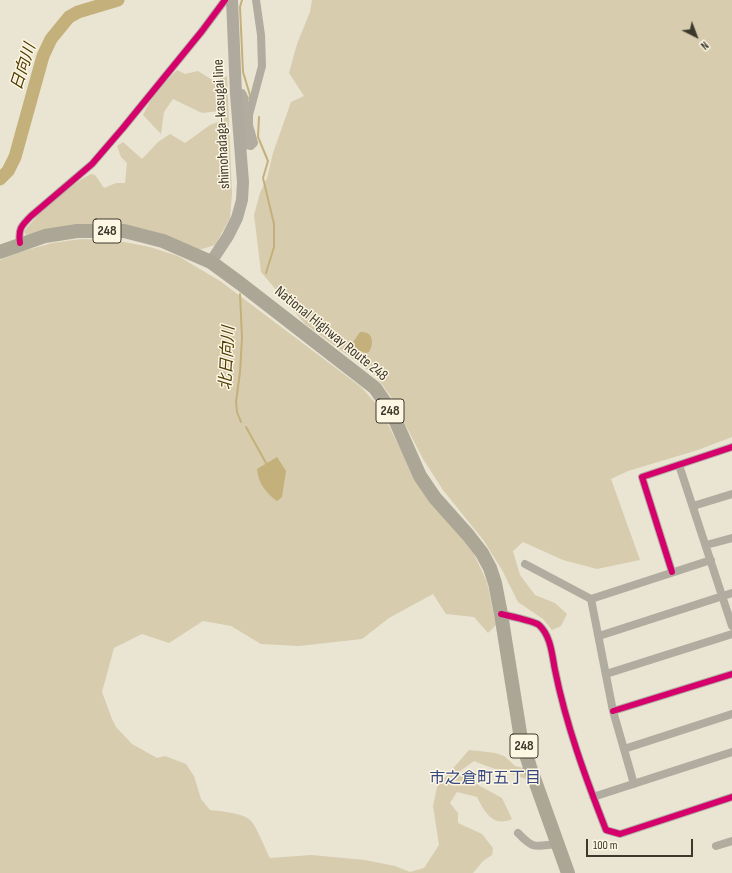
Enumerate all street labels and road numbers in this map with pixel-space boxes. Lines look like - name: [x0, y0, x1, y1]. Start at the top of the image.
- street label: shimohadaga-kasugai line: [210, 59, 234, 189]
- road number: 248: [93, 219, 121, 243]
- street label: National Highway Route 248: [271, 283, 391, 385]
- road number: 248: [376, 399, 404, 423]
- road number: 248: [510, 734, 538, 758]

